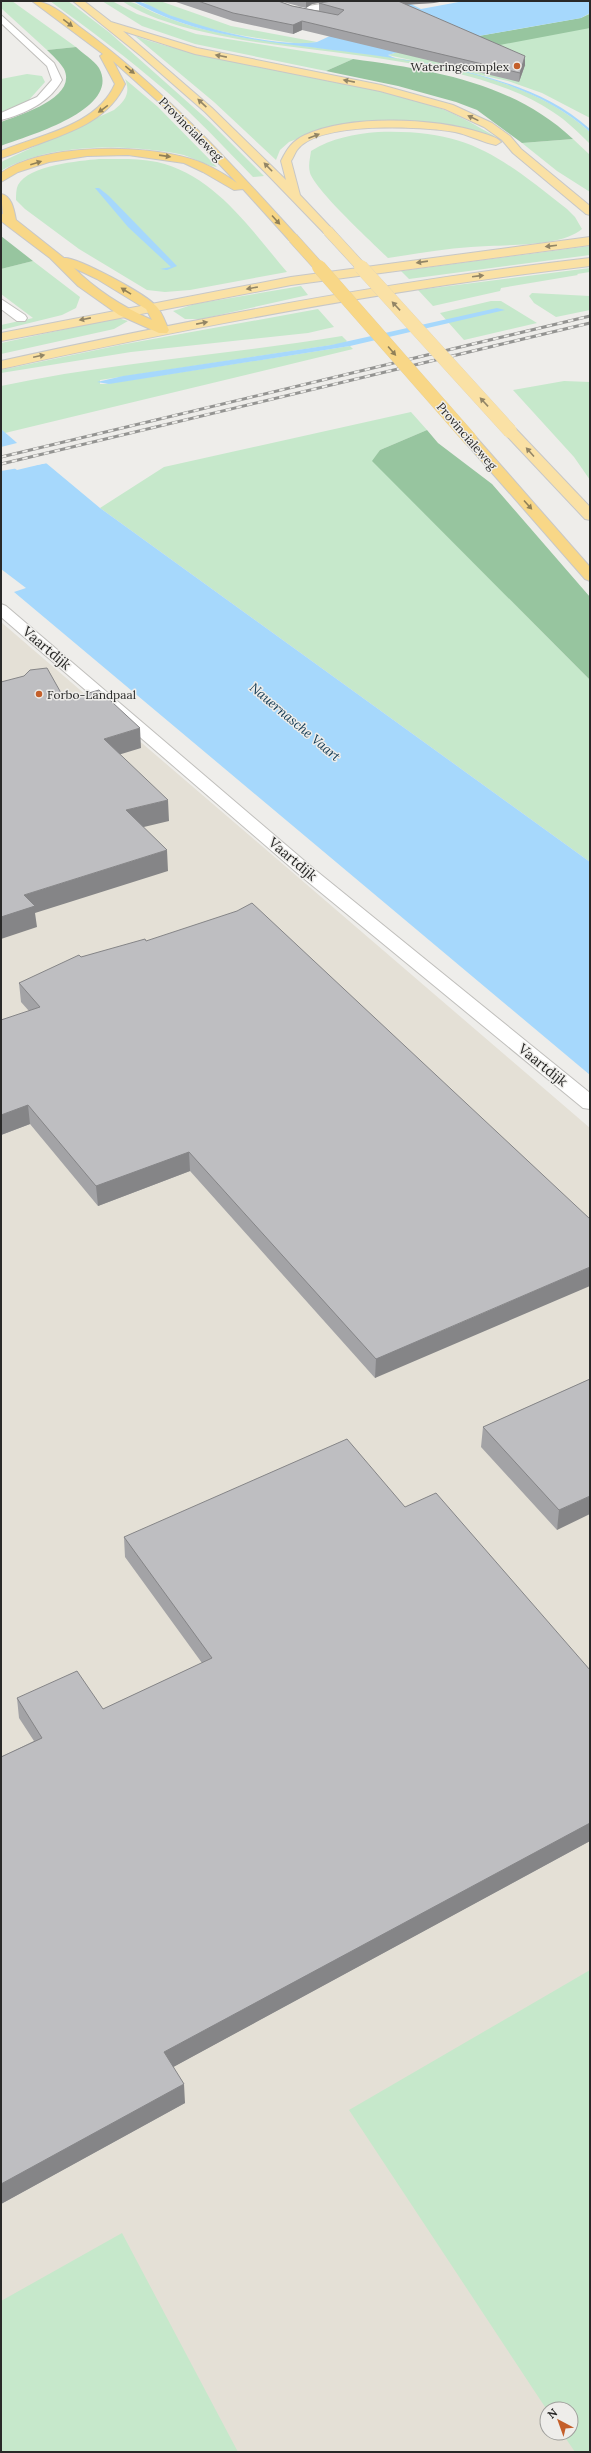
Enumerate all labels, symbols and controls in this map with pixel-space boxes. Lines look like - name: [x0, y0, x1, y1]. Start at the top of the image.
- one-way arrow: [63, 19, 74, 27]
- one-way arrow: [215, 53, 227, 59]
- place label: Wateringcomplex: [411, 59, 510, 74]
- marker: Wateringcomplex: [512, 61, 522, 71]
- one-way arrow: [124, 66, 135, 75]
- one-way arrow: [342, 78, 355, 84]
- street label: Provincialeweg: [156, 94, 226, 164]
- one-way arrow: [197, 99, 206, 108]
- one-way arrow: [98, 105, 108, 113]
- one-way arrow: [467, 115, 479, 121]
- one-way arrow: [308, 133, 320, 139]
- one-way arrow: [159, 153, 171, 159]
- one-way arrow: [30, 159, 42, 165]
- one-way arrow: [263, 162, 273, 172]
- one-way arrow: [272, 214, 281, 225]
- one-way arrow: [545, 243, 557, 249]
- one-way arrow: [416, 259, 428, 265]
- one-way arrow: [472, 272, 484, 279]
- one-way arrow: [246, 285, 258, 291]
- one-way arrow: [121, 287, 131, 295]
- one-way arrow: [391, 301, 401, 311]
- one-way arrow: [79, 317, 91, 323]
- one-way arrow: [195, 319, 208, 325]
- one-way arrow: [388, 346, 397, 356]
- one-way arrow: [33, 353, 45, 359]
- one-way arrow: [479, 397, 489, 407]
- street label: Provincialeweg: [434, 399, 501, 473]
- one-way arrow: [525, 447, 535, 457]
- one-way arrow: [523, 500, 532, 511]
- street label: Vaartdijk: [18, 622, 75, 674]
- water label: Nauernasche Vaart: [246, 679, 344, 765]
- place label: Forbo-Landpaal: [47, 687, 136, 702]
- marker: Forbo-Landpaal: [34, 689, 44, 699]
- street label: Vaartdijk: [264, 833, 321, 885]
- street label: Vaartdijk: [514, 1039, 572, 1091]
- north arrow: [539, 2401, 579, 2441]
- text: N: [545, 2405, 561, 2422]

